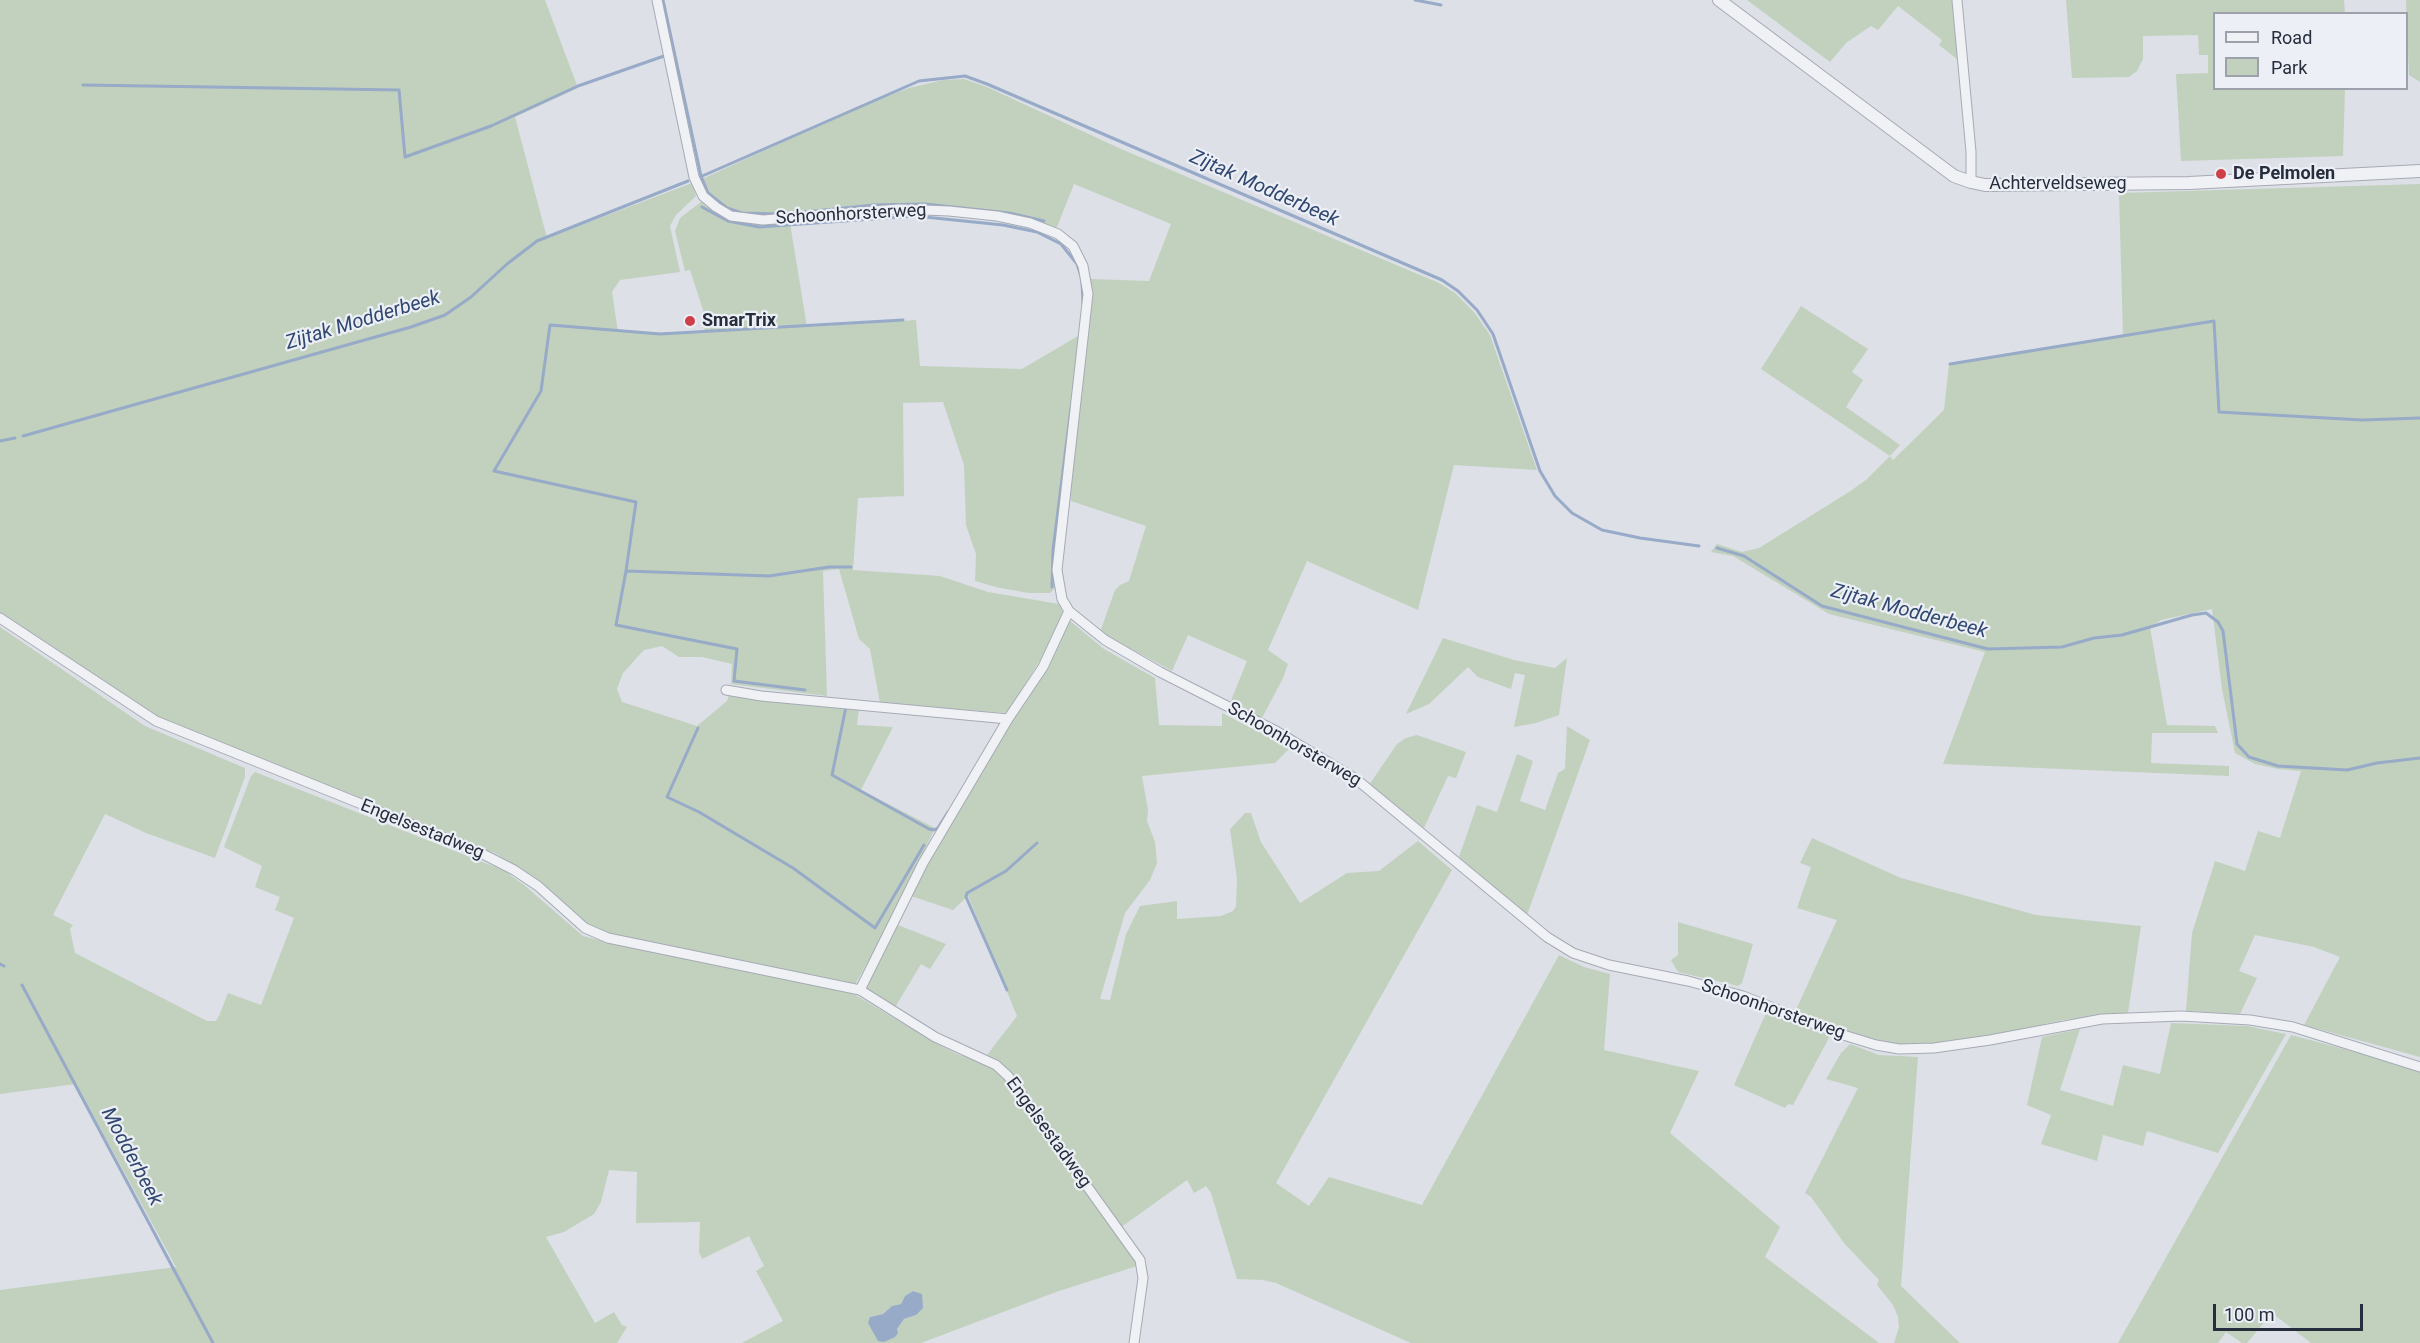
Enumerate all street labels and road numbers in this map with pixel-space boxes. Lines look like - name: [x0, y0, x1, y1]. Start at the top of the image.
- street label: Achterveldseweg: [1989, 173, 2127, 195]
- street label: Schoonhorsterweg: [775, 200, 927, 230]
- street label: Schoonhorsterweg: [1223, 698, 1365, 792]
- street label: Engelsestadweg: [357, 795, 487, 865]
- street label: Schoonhorsterweg: [1698, 975, 1848, 1045]
- street label: Engelsestadweg: [1001, 1074, 1095, 1192]

